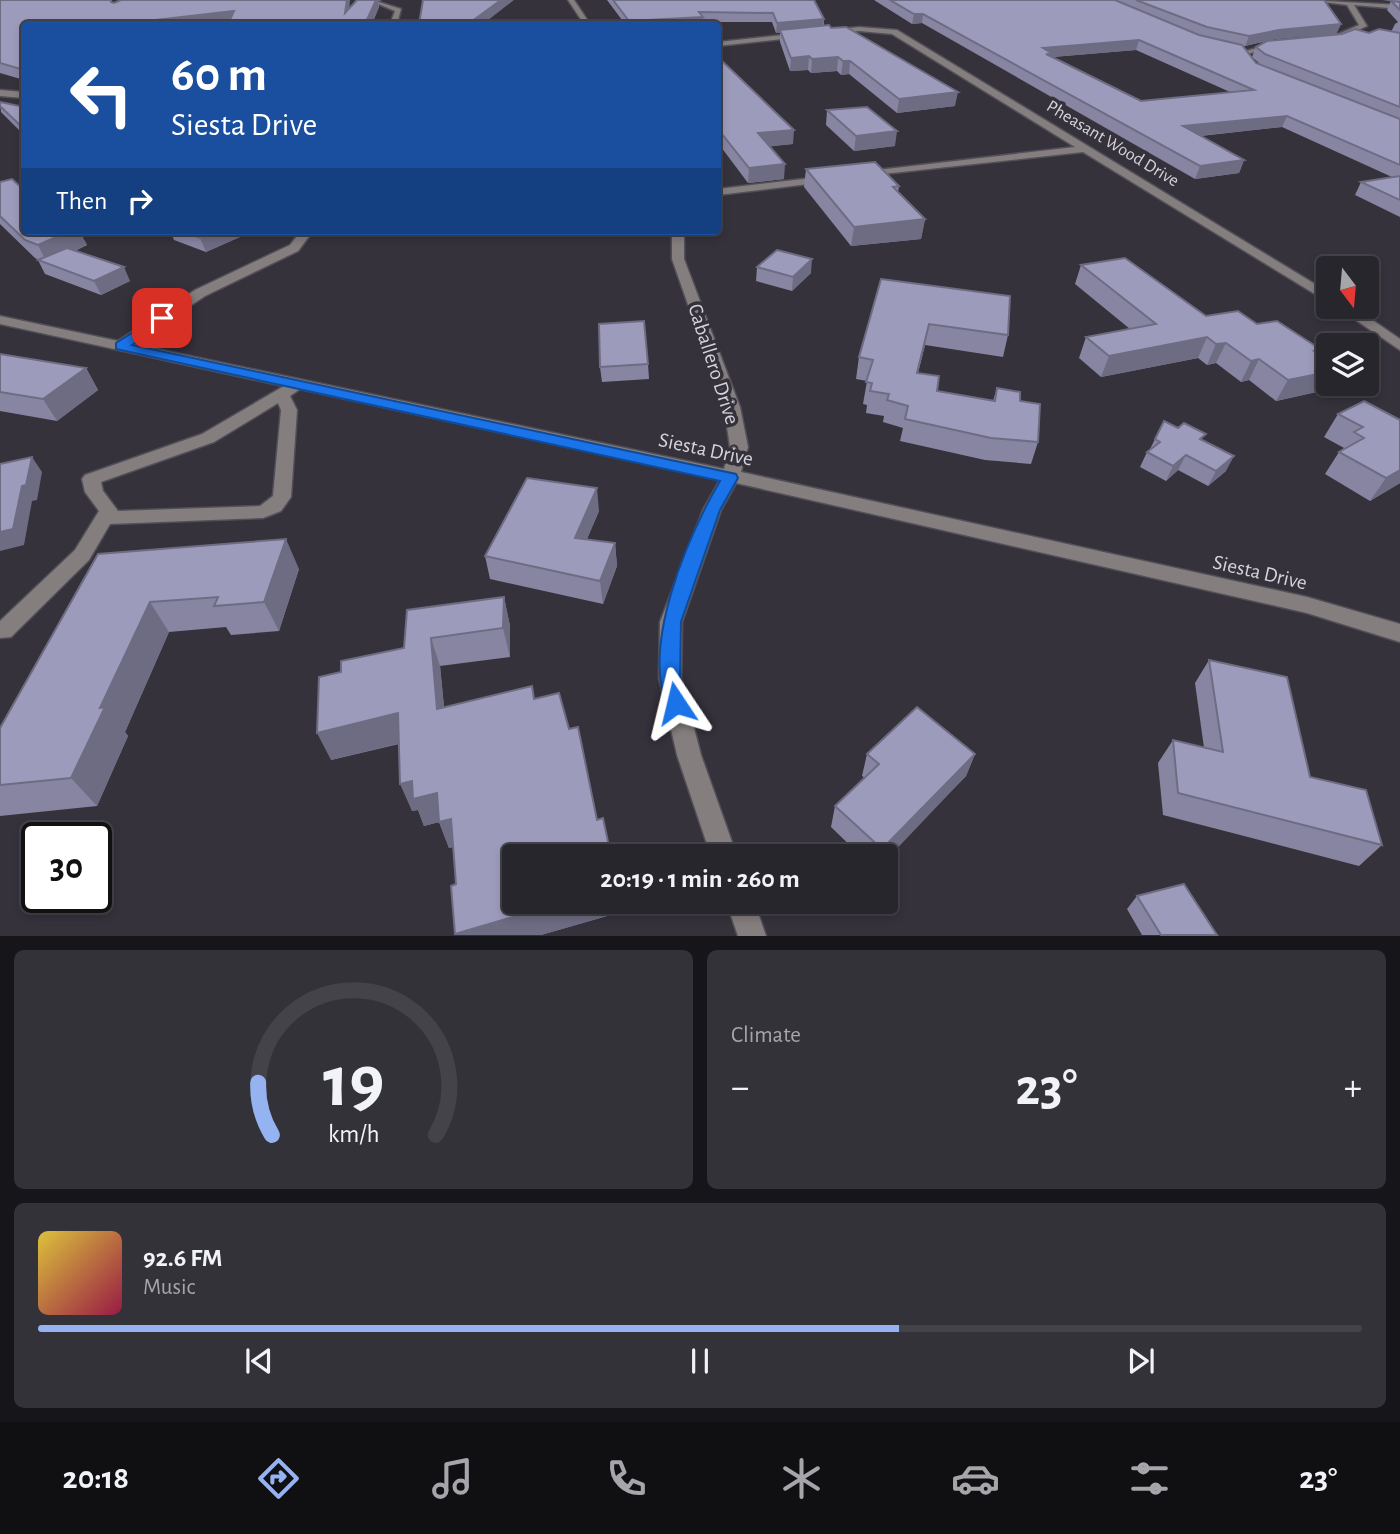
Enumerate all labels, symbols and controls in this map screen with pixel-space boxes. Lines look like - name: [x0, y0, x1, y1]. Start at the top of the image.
- icon: left: [56, 49, 147, 140]
- text: 60 m: [171, 51, 267, 100]
- street label: Pheasant Wood Drive: [1043, 97, 1182, 190]
- text: Siesta Drive: [171, 109, 317, 141]
- icon: right: [121, 182, 159, 220]
- text: Then: [56, 188, 107, 214]
- north arrow: [1316, 256, 1379, 318]
- map controls: [1316, 256, 1379, 396]
- pin: [132, 288, 192, 348]
- icon: arrive: [143, 299, 181, 337]
- street label: Caballero Drive: [684, 301, 743, 427]
- button: layers: [1316, 333, 1379, 396]
- street label: Siesta Drive: [657, 429, 755, 470]
- street label: Siesta Drive: [1211, 551, 1309, 594]
- position arrow: [639, 666, 713, 740]
- speed limit sign: 30: [21, 822, 112, 913]
- text: 20:19 · 1 min · 260 m: [600, 866, 800, 892]
- text: Climate: [731, 1024, 801, 1047]
- text: 19: [323, 1048, 384, 1121]
- text: 23°: [1015, 1062, 1078, 1114]
- text: −: [731, 1069, 749, 1107]
- text: +: [1344, 1069, 1362, 1107]
- text: km/h: [328, 1122, 379, 1147]
- text: 92.6 FM: [143, 1245, 223, 1271]
- text: Music: [143, 1276, 195, 1299]
- icon: previous: [240, 1342, 278, 1380]
- icon: pause: [681, 1342, 719, 1380]
- icon: next: [1122, 1342, 1160, 1380]
- icon: directions: [254, 1454, 303, 1503]
- icon: music: [428, 1454, 477, 1503]
- icon: phone: [602, 1454, 651, 1503]
- icon: climate: [777, 1454, 826, 1503]
- icon: car: [951, 1454, 1000, 1503]
- icon: filters: [1125, 1454, 1174, 1503]
- text: 20:18: [63, 1462, 129, 1494]
- text: 23°: [1299, 1462, 1337, 1494]

